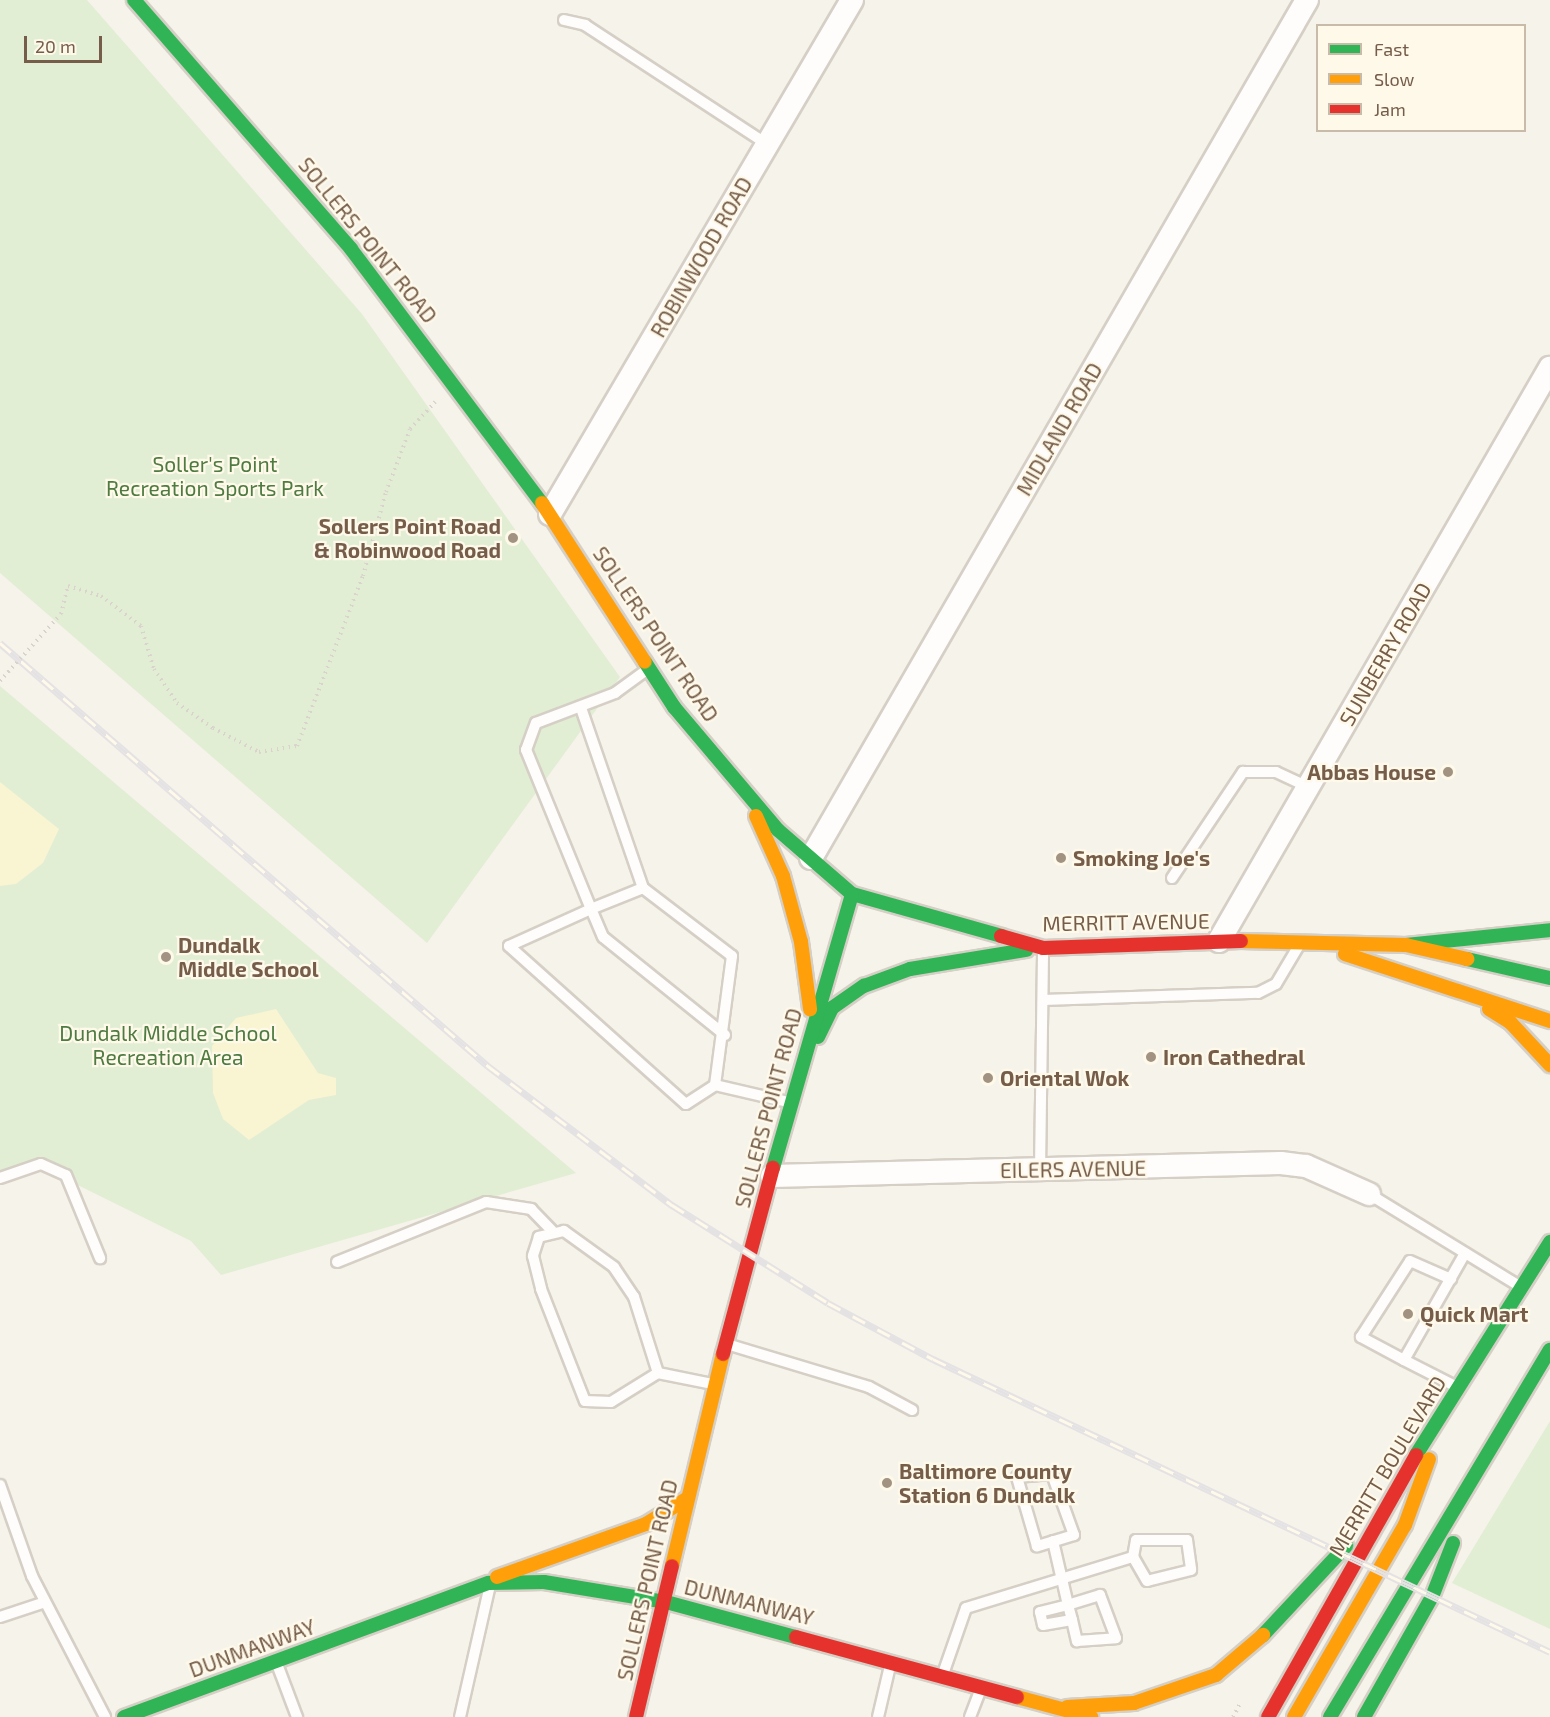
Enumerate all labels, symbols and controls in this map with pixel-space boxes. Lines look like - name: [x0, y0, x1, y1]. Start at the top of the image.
- scale bar: [27, 24, 105, 62]
- legend: [1316, 24, 1526, 132]
- text: 20 m: [35, 35, 76, 57]
- text: Fast: [1374, 38, 1409, 60]
- text: Slow: [1374, 68, 1414, 90]
- text: Jam: [1374, 98, 1406, 120]
- street label: SOLLERS POINT ROAD: [293, 152, 443, 328]
- street label: ROBINWOOD ROAD: [645, 172, 757, 342]
- street label: MIDLAND ROAD: [1011, 358, 1107, 500]
- park label: Soller's Point Recreation Sports Park: [106, 451, 324, 501]
- place label: Sollers Point Road & Robinwood Road: [314, 513, 501, 563]
- marker: Sollers Point Road & Robinwood Road: [506, 531, 520, 545]
- street label: SOLLERS POINT ROAD: [588, 542, 724, 726]
- street label: SUNBERRY ROAD: [1334, 578, 1436, 730]
- place label: Abbas House: [1307, 759, 1436, 785]
- marker: Abbas House: [1441, 765, 1455, 779]
- place label: Smoking Joe's: [1073, 845, 1211, 871]
- marker: Smoking Joe's: [1054, 851, 1068, 865]
- street label: MERRITT AVENUE: [1042, 908, 1210, 936]
- place label: Dundalk Middle School: [178, 932, 319, 982]
- marker: Dundalk Middle School: [159, 950, 173, 964]
- street label: SOLLERS POINT ROAD: [729, 1005, 807, 1211]
- park label: Dundalk Middle School Recreation Area: [59, 1020, 277, 1070]
- place label: Iron Cathedral: [1163, 1044, 1305, 1070]
- marker: Iron Cathedral: [1144, 1050, 1158, 1064]
- place label: Oriental Wok: [1000, 1065, 1130, 1091]
- marker: Oriental Wok: [981, 1071, 995, 1085]
- street label: EILERS AVENUE: [999, 1155, 1147, 1183]
- place label: Quick Mart: [1420, 1301, 1528, 1327]
- marker: Quick Mart: [1401, 1307, 1415, 1321]
- street label: MERRITT BOULEVARD: [1323, 1371, 1451, 1561]
- place label: Baltimore County Station 6 Dundalk: [899, 1458, 1075, 1508]
- marker: Baltimore County Station 6 Dundalk: [880, 1476, 894, 1490]
- street label: SOLLERS POINT ROAD: [612, 1477, 682, 1683]
- street label: DUNMANWAY: [682, 1574, 816, 1630]
- street label: DUNMANWAY: [186, 1614, 318, 1682]

